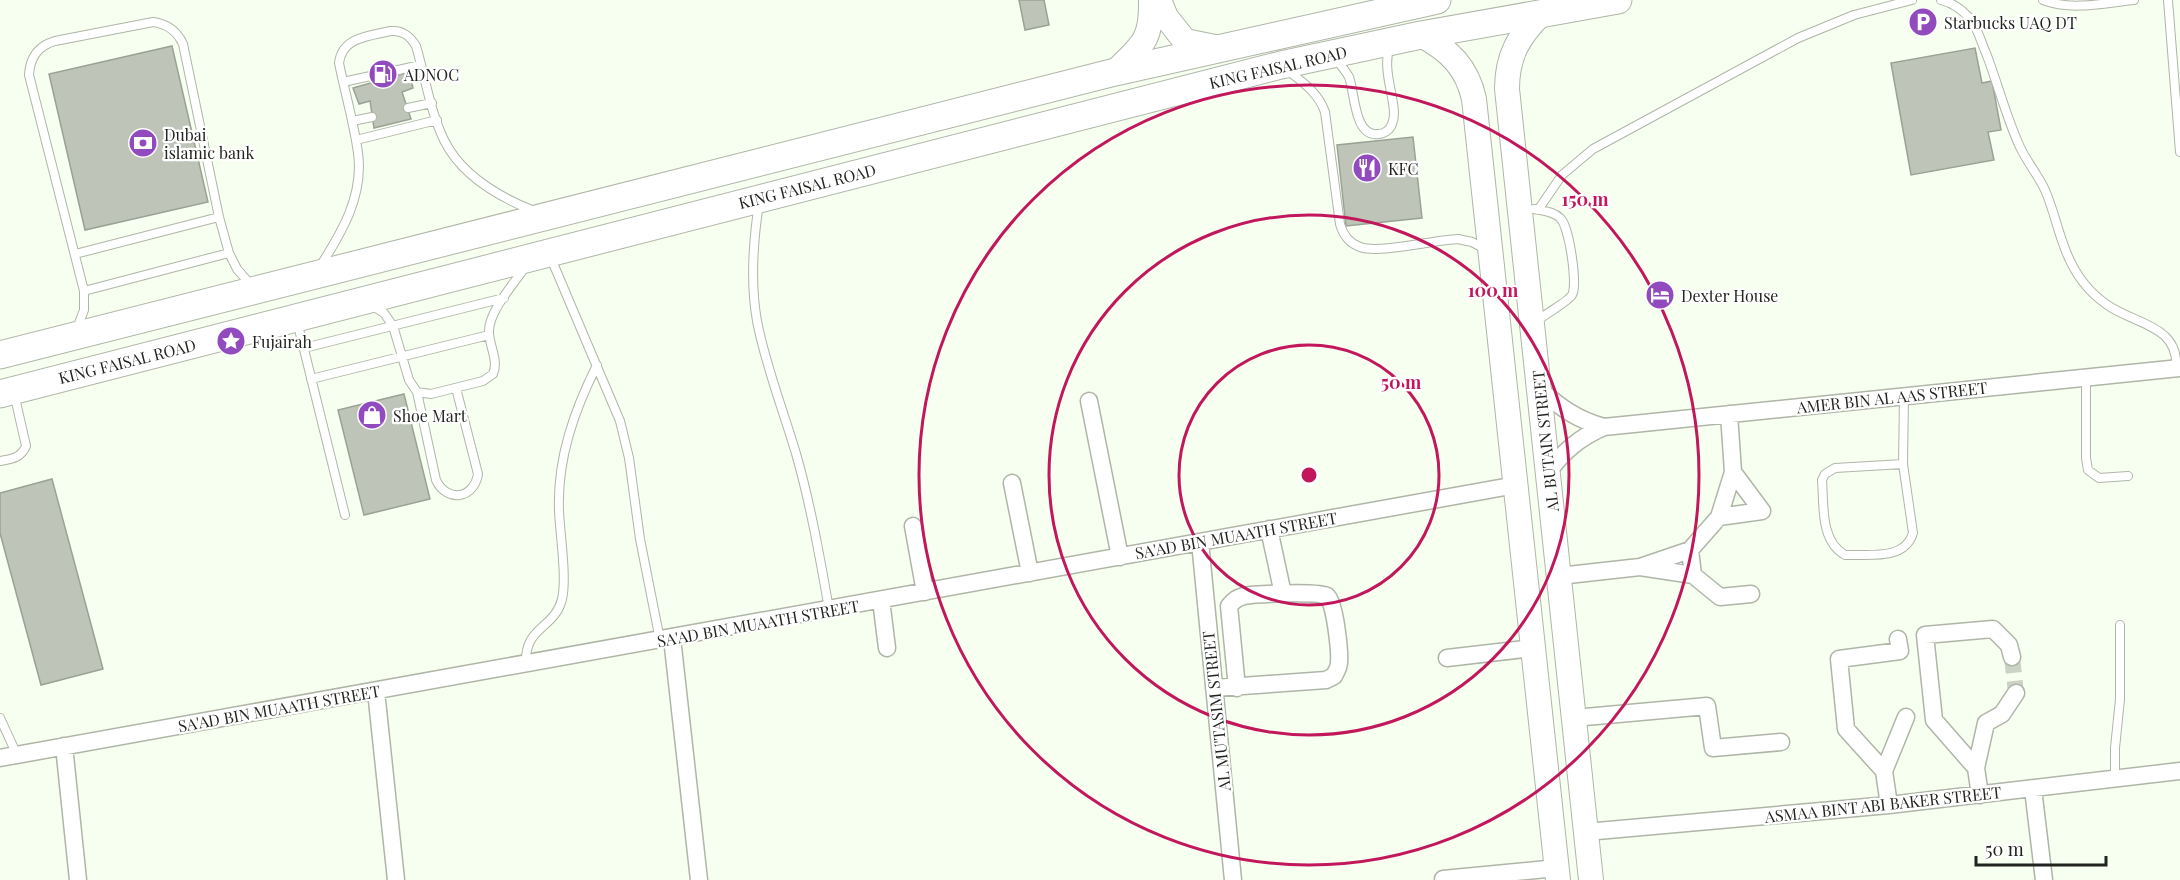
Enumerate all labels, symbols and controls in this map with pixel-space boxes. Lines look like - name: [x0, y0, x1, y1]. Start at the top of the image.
- parking icon: Starbucks UAQ DT: [1907, 6, 1939, 38]
- place label: Starbucks UAQ DT: [1944, 12, 2077, 33]
- street label: KING FAISAL ROAD: [1207, 41, 1349, 93]
- fuel station icon: ADNOC: [367, 58, 399, 90]
- place label: ADNOC: [403, 64, 459, 85]
- place label: Dubai islamic bank: [164, 124, 255, 163]
- bank icon: Dubai islamic bank: [127, 127, 159, 159]
- restaurant icon: KFC: [1351, 152, 1383, 184]
- place label: KFC: [1388, 158, 1418, 179]
- street label: KING FAISAL ROAD: [736, 159, 878, 213]
- text: 150 m: [1561, 187, 1609, 211]
- text: 100 m: [1468, 278, 1519, 302]
- hotel icon: Dexter House: [1644, 279, 1676, 311]
- place label: Dexter House: [1681, 285, 1778, 306]
- place icon: Fujairah: [215, 325, 247, 357]
- place label: Fujairah: [252, 331, 312, 352]
- street label: KING FAISAL ROAD: [56, 334, 198, 388]
- street label: AL BUTAIN STREET: [1527, 369, 1563, 514]
- text: 50 m: [1381, 370, 1422, 394]
- street label: AMER BIN AL AAS STREET: [1795, 377, 1988, 418]
- shop icon: Shoe Mart: [356, 399, 388, 431]
- place label: Shoe Mart: [393, 405, 467, 426]
- centre of rings: [1299, 465, 1319, 485]
- street label: SA'AD BIN MUAATH STREET: [1133, 507, 1339, 563]
- street label: SA'AD BIN MUAATH STREET: [655, 595, 861, 651]
- street label: AL MU'TASIM STREET: [1197, 630, 1235, 793]
- street label: SA'AD BIN MUAATH STREET: [176, 680, 382, 736]
- street label: ASMAA BINT ABI BAKER STREET: [1763, 781, 2002, 827]
- scale bar: [1976, 829, 2106, 867]
- text: 50 m: [1985, 837, 2024, 861]

